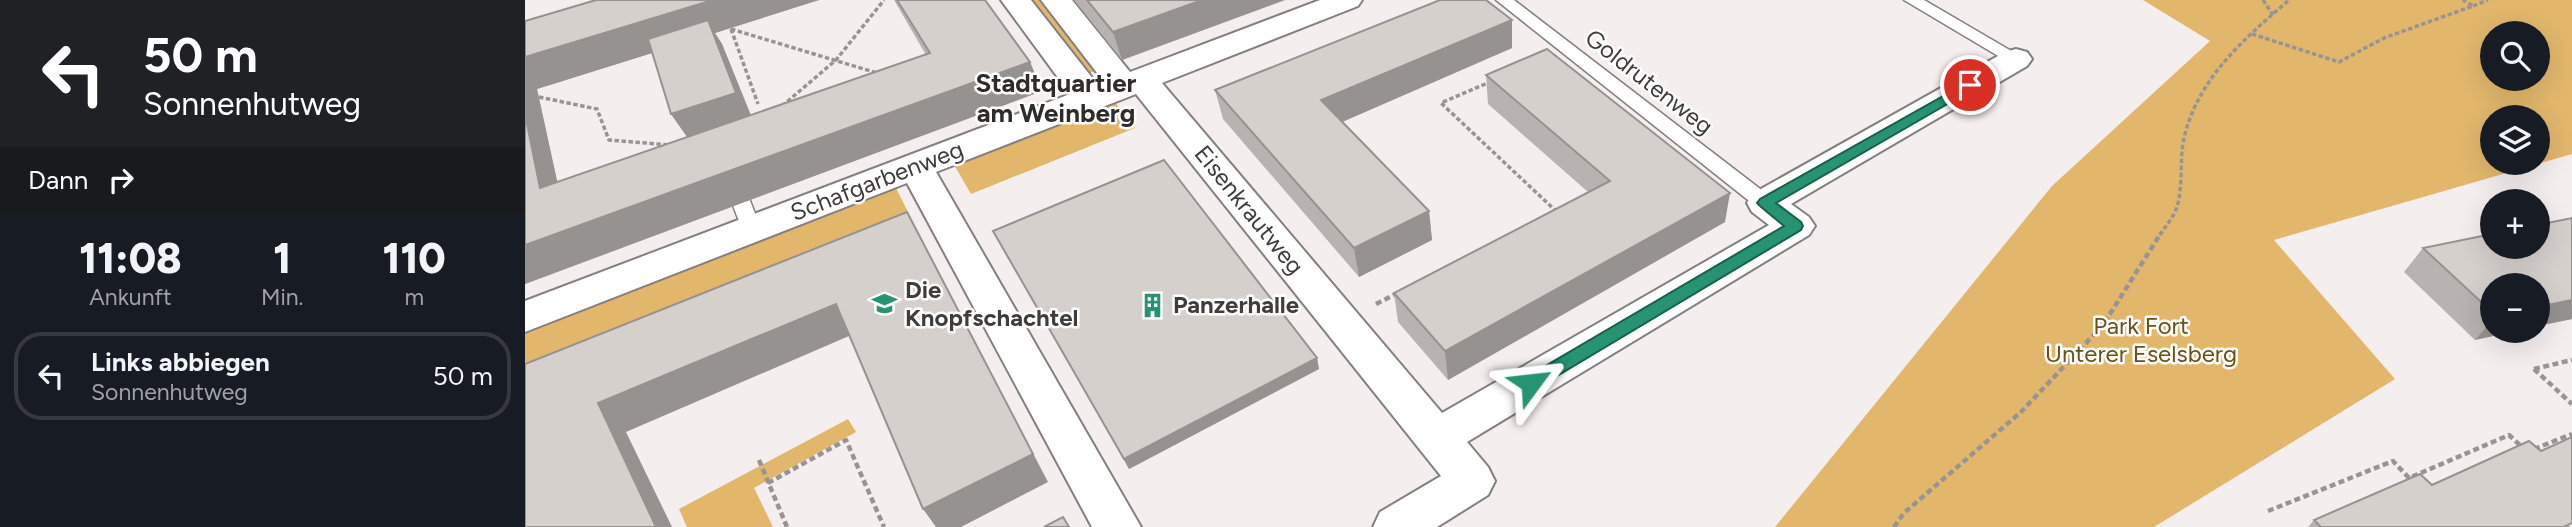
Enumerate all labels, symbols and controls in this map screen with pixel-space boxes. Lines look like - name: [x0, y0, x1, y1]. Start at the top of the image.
- map controls: [2480, 21, 2550, 343]
- button: search: [2480, 21, 2550, 91]
- street label: Goldrutenweg: [1580, 23, 1719, 140]
- text: 50 m: [143, 25, 258, 84]
- icon: left: [28, 28, 119, 119]
- pin: [1940, 55, 2000, 115]
- icon: arrive: [1951, 66, 1989, 104]
- district label: Stadtquartier am Weinberg: [976, 67, 1137, 129]
- text: Sonnenhutweg: [143, 85, 361, 123]
- button: layers: [2480, 105, 2550, 175]
- street label: Schafgarbenweg: [786, 134, 967, 227]
- street label: Eisenkrautweg: [1189, 139, 1310, 280]
- icon: right: [102, 161, 140, 199]
- text: Dann: [28, 164, 88, 196]
- button: +: [2480, 189, 2550, 259]
- text: 11:08: [79, 233, 182, 284]
- text: 1: [273, 233, 291, 284]
- text: 110: [383, 233, 446, 284]
- button: −: [2480, 273, 2550, 343]
- place label: Die Knopfschachtel: [905, 275, 1078, 332]
- text: Ankunft: [89, 283, 172, 311]
- text: Min.: [261, 283, 303, 311]
- text: m: [404, 283, 424, 311]
- school or university icon: Die Knopfschachtel: [871, 290, 899, 318]
- place label: Panzerhalle: [1173, 290, 1299, 319]
- building icon: Panzerhalle: [1139, 291, 1167, 319]
- park label: Park Fort Unterer Eselsberg: [2045, 311, 2237, 368]
- text: Links abbiegen: [91, 346, 270, 378]
- position arrow: [1494, 346, 1568, 420]
- icon: left: [32, 357, 70, 395]
- text: 50 m: [433, 360, 493, 392]
- text: Sonnenhutweg: [91, 378, 248, 406]

